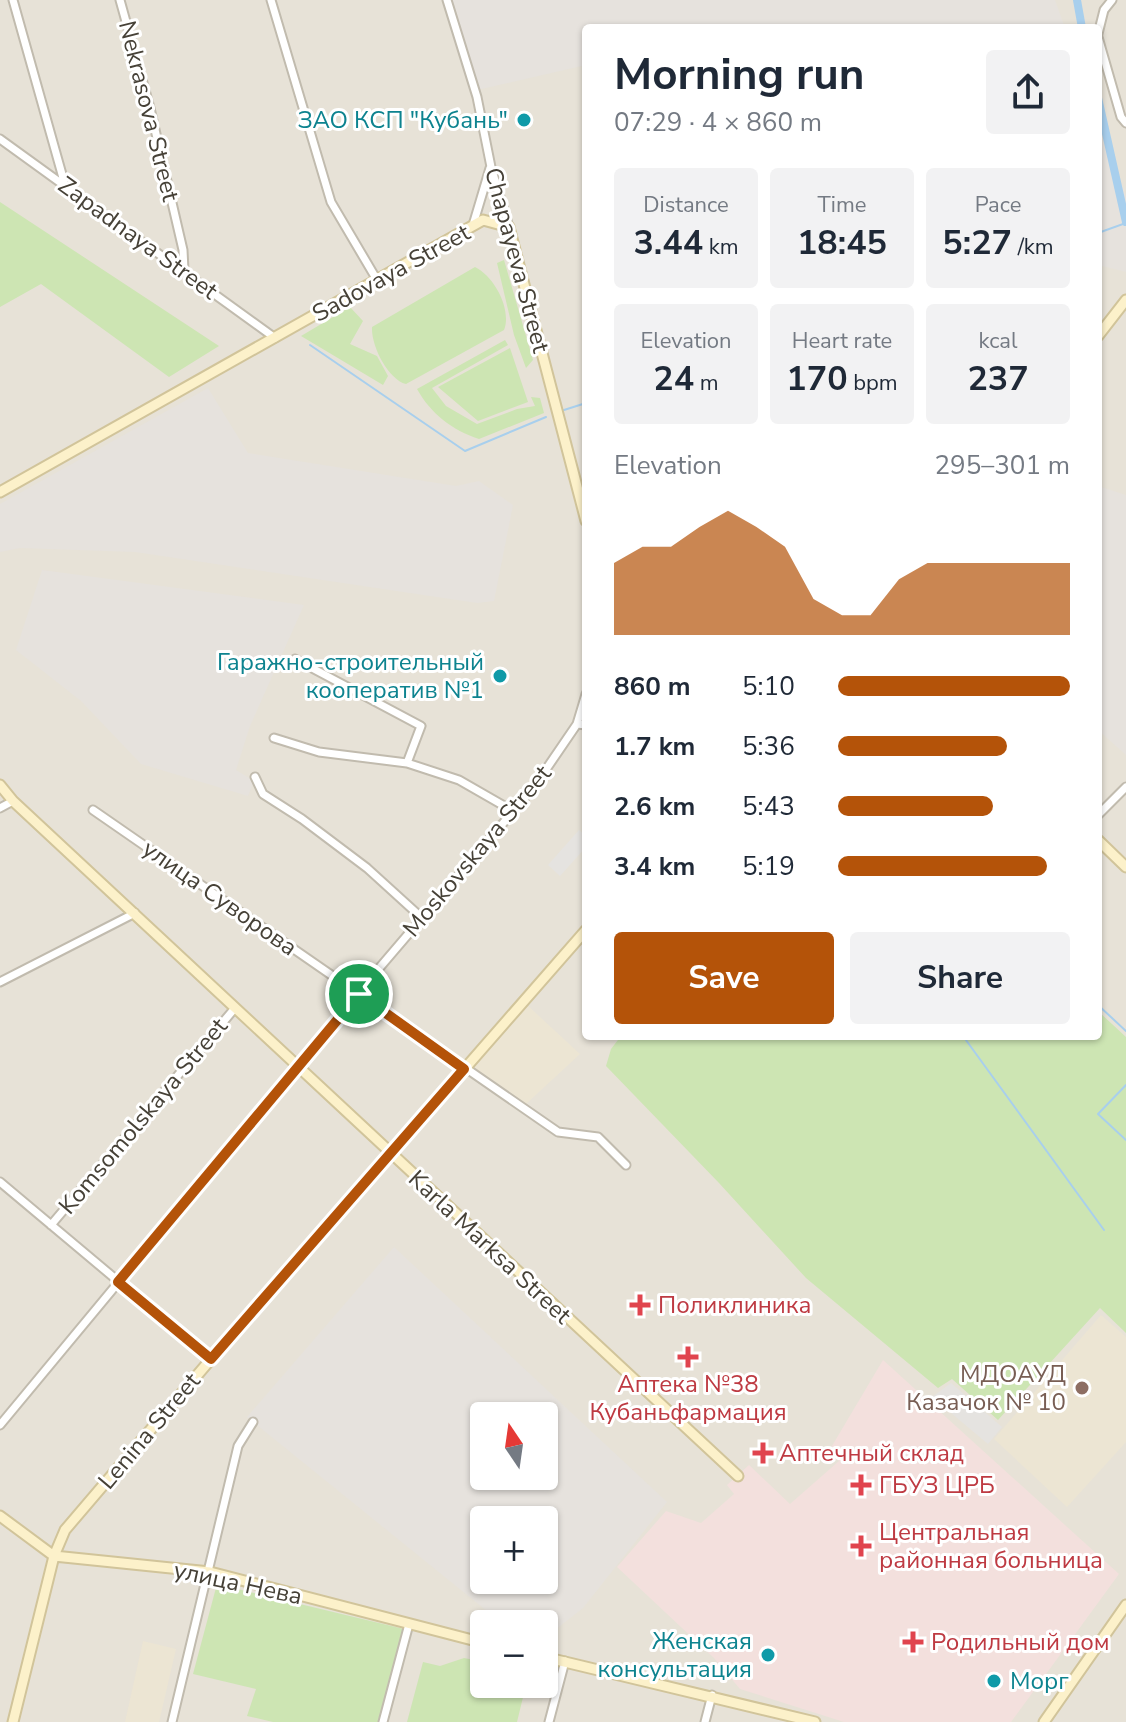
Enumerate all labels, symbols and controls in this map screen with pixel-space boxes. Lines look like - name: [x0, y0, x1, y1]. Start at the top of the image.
- street label: Nekrasova Street: [111, 17, 187, 205]
- text: Morning run: [614, 45, 864, 105]
- button: share: [986, 50, 1070, 134]
- place label: ЗАО КСП "Кубань": [297, 104, 508, 136]
- text: 07:29 · 4 × 860 m: [614, 105, 822, 140]
- marker: ЗАО КСП "Кубань": [515, 111, 533, 129]
- street label: Chapayeva Street: [477, 164, 557, 357]
- street label: Zapadnaya Street: [52, 169, 225, 307]
- text: Distance: [643, 190, 729, 220]
- text: Time: [818, 190, 866, 220]
- text: Pace: [975, 190, 1021, 220]
- street label: Sadovaya Street: [306, 216, 476, 330]
- text: 3.44: [633, 220, 703, 266]
- text: 18:45: [797, 220, 887, 266]
- text: 5:27: [942, 220, 1012, 266]
- text: km: [703, 232, 739, 262]
- text: /km: [1012, 232, 1054, 262]
- text: Elevation: [640, 326, 732, 356]
- text: Heart rate: [792, 326, 892, 356]
- text: kcal: [979, 326, 1018, 356]
- text: 24: [653, 356, 694, 402]
- text: 170: [786, 356, 848, 402]
- text: 237: [967, 356, 1029, 402]
- text: m: [694, 368, 719, 398]
- text: bpm: [848, 368, 898, 398]
- text: Elevation: [614, 448, 722, 483]
- text: 295–301 m: [934, 448, 1070, 483]
- place label: Гаражно-строительный кооператив №1: [217, 646, 484, 706]
- marker: Гаражно-строительный кооператив №1: [491, 667, 509, 685]
- text: 860 m: [614, 669, 691, 704]
- text: 5:10: [742, 669, 795, 704]
- text: 1.7 km: [614, 729, 695, 764]
- text: 5:36: [742, 729, 795, 764]
- street label: Moskovskaya Street: [396, 758, 559, 944]
- text: 2.6 km: [614, 789, 695, 824]
- text: 5:43: [742, 789, 795, 824]
- street label: улица Суворова: [136, 833, 304, 963]
- text: 3.4 km: [614, 849, 695, 884]
- text: 5:19: [742, 849, 795, 884]
- button: Save: [614, 932, 834, 1024]
- button: Share: [850, 932, 1070, 1024]
- pin: [325, 960, 393, 1028]
- icon: arrive: [337, 972, 381, 1016]
- street label: Komsomolskaya Street: [51, 1011, 235, 1221]
- street label: Karla Marksa Street: [402, 1163, 579, 1331]
- place label: Поликлиника: [658, 1289, 811, 1321]
- marker: Поликлиника: [629, 1294, 651, 1316]
- marker: Аптека №38 Кубаньфармация: [679, 1348, 697, 1366]
- place label: МДОАУД Казачок № 10: [906, 1358, 1066, 1418]
- street label: Lenina Street: [91, 1366, 208, 1496]
- place label: Аптека №38 Кубаньфармация: [589, 1368, 787, 1428]
- marker: МДОАУД Казачок № 10: [1073, 1379, 1091, 1397]
- north arrow: [470, 1402, 558, 1490]
- map controls: [470, 1402, 558, 1698]
- place label: Аптечный склад: [779, 1437, 964, 1469]
- marker: Аптечный склад: [754, 1444, 772, 1462]
- place label: ГБУЗ ЦРБ: [879, 1469, 995, 1501]
- marker: ГБУЗ ЦРБ: [850, 1474, 872, 1496]
- button: +: [470, 1506, 558, 1594]
- place label: Центральная районная больница: [879, 1516, 1103, 1576]
- marker: Центральная районная больница: [850, 1535, 872, 1557]
- street label: улица Нева: [171, 1554, 305, 1612]
- button: −: [470, 1610, 558, 1698]
- place label: Женская консультация: [598, 1625, 752, 1685]
- place label: Родильный дом: [931, 1626, 1110, 1658]
- marker: Родильный дом: [902, 1631, 924, 1653]
- marker: Женская консультация: [759, 1646, 777, 1664]
- place label: Морг: [1010, 1665, 1069, 1697]
- marker: Морг: [985, 1672, 1003, 1690]

